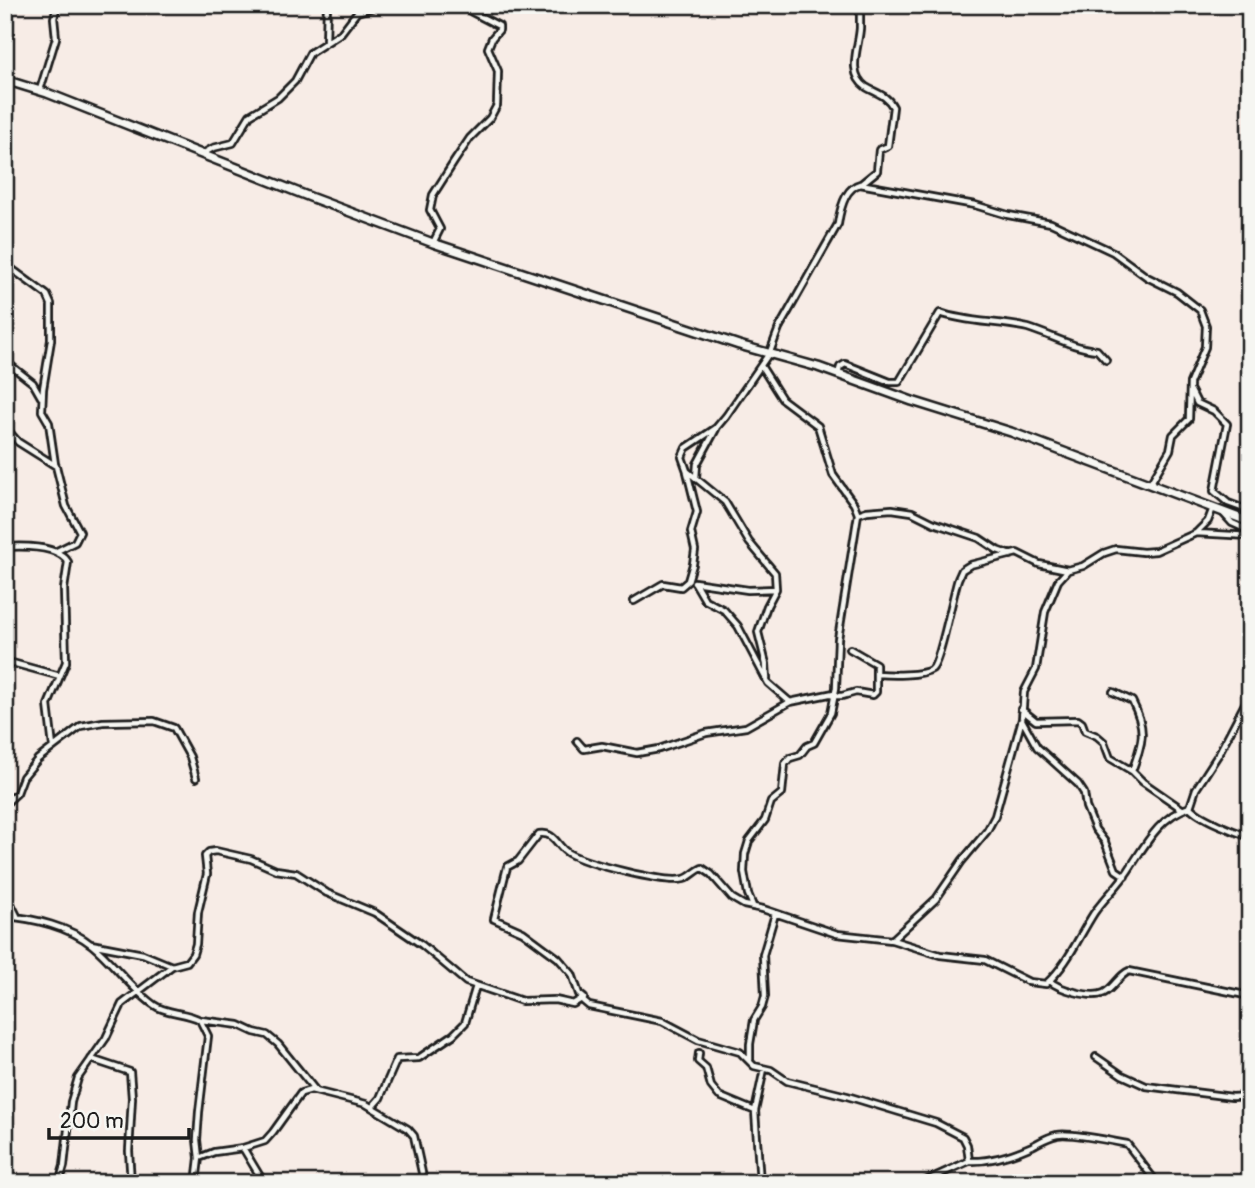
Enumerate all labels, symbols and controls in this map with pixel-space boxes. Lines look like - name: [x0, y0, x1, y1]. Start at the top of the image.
- scale bar: [49, 1097, 189, 1141]
- text: 200 m: [60, 1108, 124, 1135]

